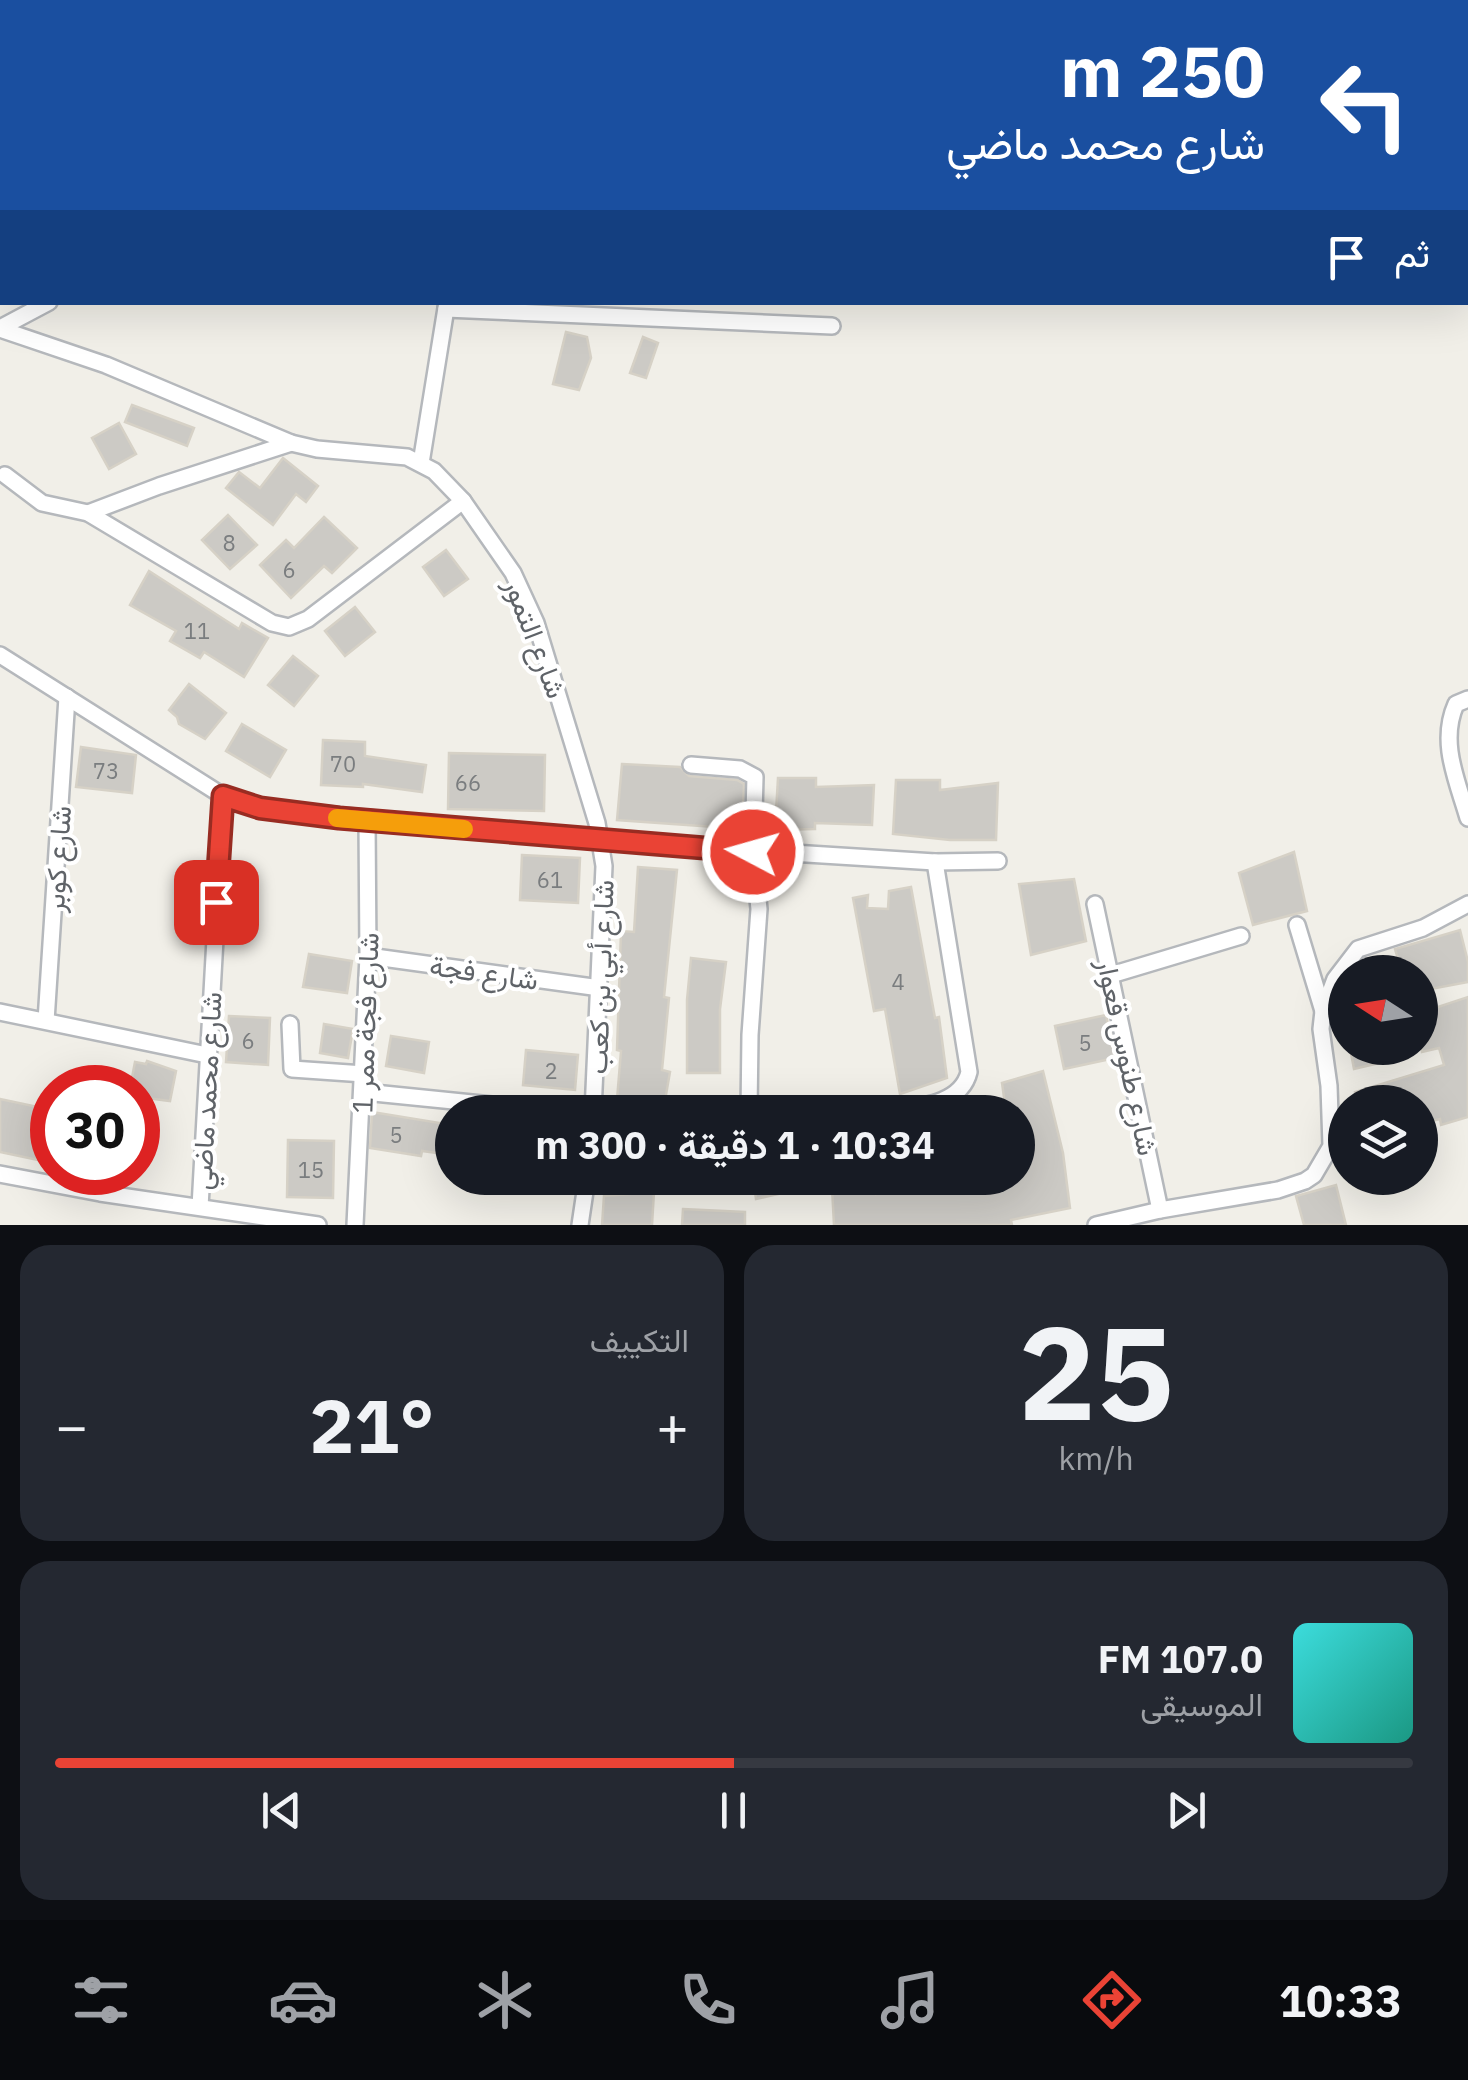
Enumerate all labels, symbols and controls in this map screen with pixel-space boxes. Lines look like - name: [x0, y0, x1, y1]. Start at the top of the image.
- text: 250 m: [1060, 25, 1265, 116]
- icon: left: [1300, 40, 1430, 170]
- text: شارع محمد ماضي: [946, 113, 1265, 171]
- text: ثم: [1394, 228, 1430, 277]
- icon: arrive: [1319, 230, 1374, 285]
- house number: 8: [222, 528, 236, 557]
- house number: 6: [282, 555, 296, 584]
- street label: شارع التمور: [495, 572, 576, 704]
- house number: 11: [184, 616, 210, 645]
- house number: 70: [330, 749, 356, 778]
- house number: 73: [93, 756, 119, 785]
- house number: 66: [455, 768, 481, 797]
- position arrow: [701, 800, 805, 904]
- street label: شارع كوبر: [35, 804, 80, 915]
- pin: [174, 860, 259, 945]
- house number: 61: [537, 865, 563, 894]
- icon: arrive: [189, 875, 244, 930]
- street label: شارع أبي بن كعب: [578, 879, 627, 1075]
- street label: شارع فجة ممر 1: [343, 932, 388, 1114]
- street label: شارع فجة: [427, 946, 541, 999]
- street label: شارع طنوس قعوار: [1088, 954, 1167, 1159]
- north arrow: [1328, 955, 1438, 1065]
- map controls: [1328, 955, 1438, 1195]
- house number: 4: [891, 967, 905, 996]
- street label: شارع محمد ماضي: [182, 991, 235, 1191]
- house number: 6: [241, 1026, 255, 1055]
- house number: 5: [1078, 1028, 1092, 1057]
- house number: 2: [544, 1056, 558, 1085]
- speed limit sign: 30: [30, 1065, 160, 1195]
- button: layers: [1328, 1085, 1438, 1195]
- house number: 5: [389, 1120, 403, 1149]
- text: 10:34 · 1 دقيقة · 300 m: [535, 1120, 935, 1169]
- house number: 15: [298, 1155, 324, 1184]
- text: 25: [1018, 1287, 1174, 1456]
- text: التكييف: [590, 1319, 689, 1361]
- text: 21°: [309, 1376, 435, 1474]
- text: −: [55, 1390, 88, 1461]
- text: +: [656, 1390, 689, 1461]
- text: km/h: [1058, 1437, 1134, 1479]
- text: 107.0 FM: [1098, 1634, 1263, 1683]
- text: الموسيقى: [1140, 1683, 1263, 1725]
- icon: previous: [254, 1783, 309, 1838]
- icon: pause: [706, 1783, 761, 1838]
- icon: next: [1159, 1783, 1214, 1838]
- icon: filters: [66, 1965, 136, 2035]
- icon: car: [268, 1965, 338, 2035]
- icon: climate: [470, 1965, 540, 2035]
- icon: phone: [673, 1965, 743, 2035]
- icon: music: [875, 1965, 945, 2035]
- icon: directions: [1077, 1965, 1147, 2035]
- text: 10:33: [1279, 1971, 1402, 2029]

